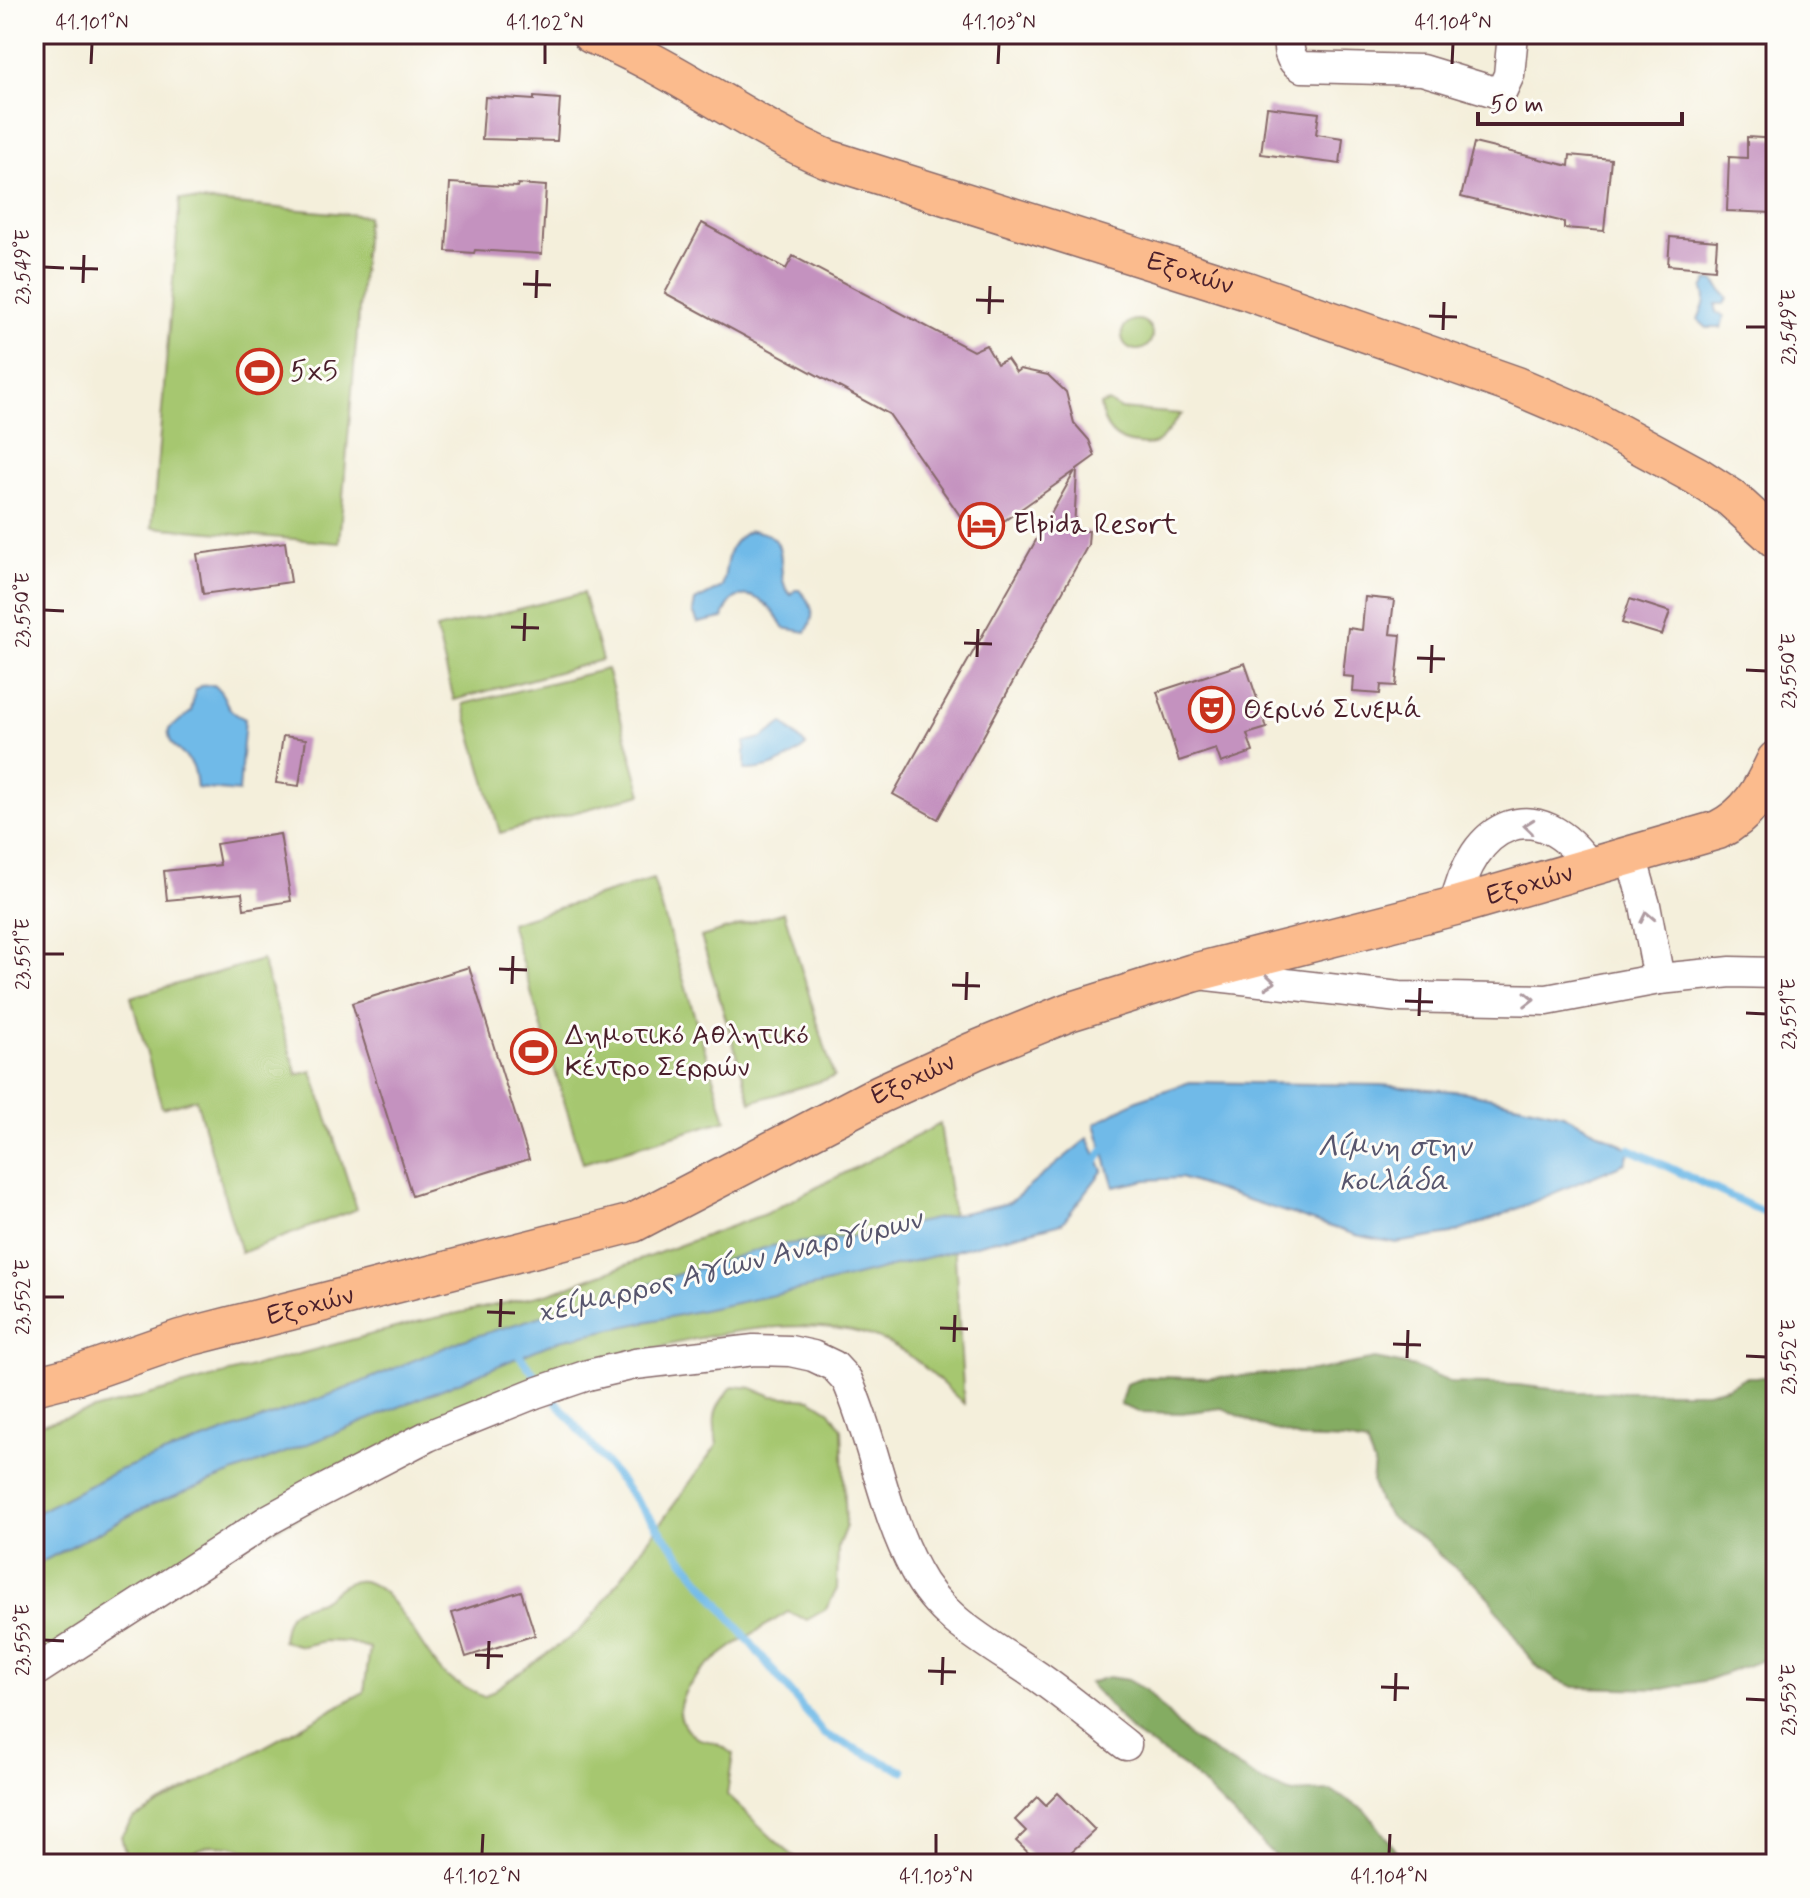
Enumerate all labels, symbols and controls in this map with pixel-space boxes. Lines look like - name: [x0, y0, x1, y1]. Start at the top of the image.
- text: 41.101°N: [55, 10, 129, 37]
- text: 41.102°N: [506, 10, 584, 37]
- text: 41.103°N: [962, 10, 1036, 37]
- text: 41.104°N: [1414, 10, 1492, 37]
- scale bar: [1478, 76, 1682, 126]
- text: 50 m: [1490, 90, 1544, 121]
- text: 23.549°E: [10, 229, 37, 305]
- street label: Εξοχών: [1142, 242, 1238, 304]
- text: 23.549°E: [1776, 289, 1803, 365]
- sports icon: 5x5: [235, 348, 283, 396]
- place label: 5x5: [290, 354, 338, 391]
- hotel icon: Elpida Resort: [958, 501, 1006, 549]
- place label: Elpida Resort: [1013, 507, 1178, 544]
- text: 23.550°E: [10, 572, 37, 648]
- text: 23.550°E: [1776, 633, 1803, 709]
- theatre icon: Θερινό Σινεμά: [1188, 686, 1236, 734]
- place label: Θερινό Σινεμά: [1243, 692, 1421, 729]
- one-way arrow: [1522, 818, 1535, 835]
- street label: Εξοχών: [1482, 854, 1578, 915]
- one-way arrow: [1639, 911, 1656, 924]
- text: 23.551°E: [10, 918, 37, 990]
- one-way arrow: [1264, 974, 1277, 991]
- text: 23.551°E: [1776, 978, 1803, 1050]
- one-way arrow: [1523, 990, 1536, 1008]
- place label: Δημοτικό Αθλητικό Κέντρο Σερρών: [565, 1018, 809, 1087]
- sports icon: Δημοτικό Αθλητικό Κέντρο Σερρών: [510, 1028, 558, 1076]
- street label: Εξοχών: [865, 1044, 961, 1114]
- water label: Λίμνη στην κοιλάδα: [1317, 1128, 1474, 1201]
- water label: χείμαρρος Αγίων Αναργύρων: [532, 1200, 928, 1334]
- text: 23.552°E: [10, 1259, 37, 1335]
- street label: Εξοχών: [263, 1277, 358, 1335]
- text: 23.552°E: [1776, 1319, 1803, 1395]
- text: 23.553°E: [10, 1604, 37, 1676]
- text: 23.553°E: [1776, 1664, 1803, 1736]
- text: 41.102°N: [443, 1864, 521, 1891]
- text: 41.103°N: [899, 1864, 973, 1891]
- text: 41.104°N: [1350, 1864, 1428, 1891]

